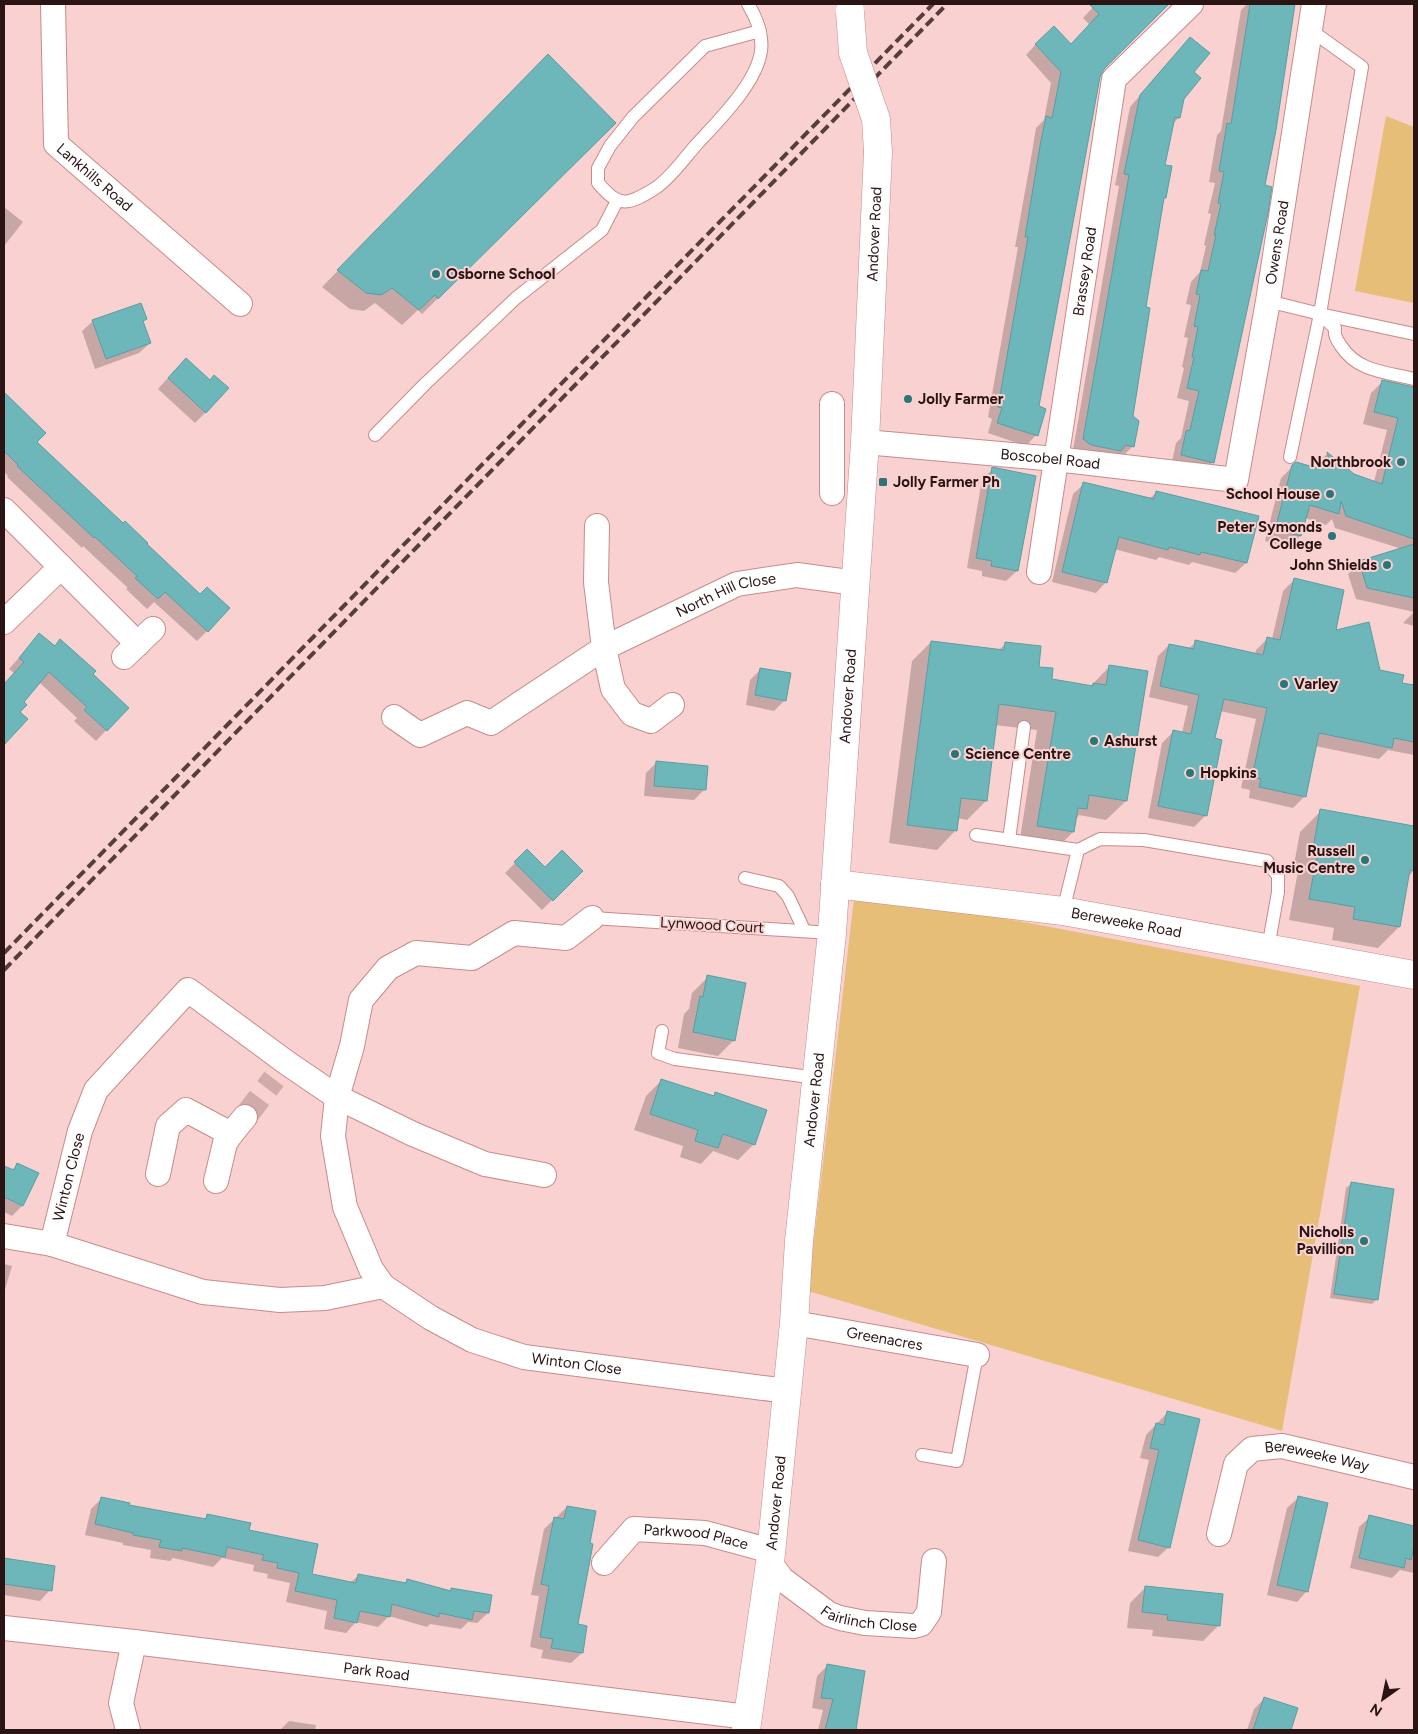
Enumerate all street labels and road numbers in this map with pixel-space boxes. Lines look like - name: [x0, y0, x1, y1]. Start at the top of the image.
- street label: Lankhills Road: [53, 140, 136, 215]
- street label: Andover Road: [863, 186, 885, 282]
- street label: Owens Road: [1262, 199, 1292, 286]
- street label: Brassey Road: [1069, 226, 1100, 317]
- street label: Boscobel Road: [1000, 445, 1101, 473]
- street label: North Hill Close: [673, 569, 777, 621]
- street label: Andover Road: [836, 648, 860, 744]
- street label: Bereweeke Road: [1070, 904, 1183, 941]
- street label: Lynwood Court: [660, 913, 765, 937]
- street label: Andover Road: [800, 1052, 828, 1148]
- street label: Winton Close: [49, 1131, 88, 1223]
- street label: Greenacres: [845, 1323, 924, 1354]
- street label: Winton Close: [530, 1349, 623, 1379]
- street label: Bereweeke Way: [1264, 1437, 1371, 1475]
- street label: Andover Road: [762, 1455, 790, 1551]
- street label: Parkwood Place: [643, 1521, 750, 1553]
- street label: Fairlinch Close: [817, 1602, 918, 1635]
- street label: Park Road: [342, 1659, 411, 1685]

